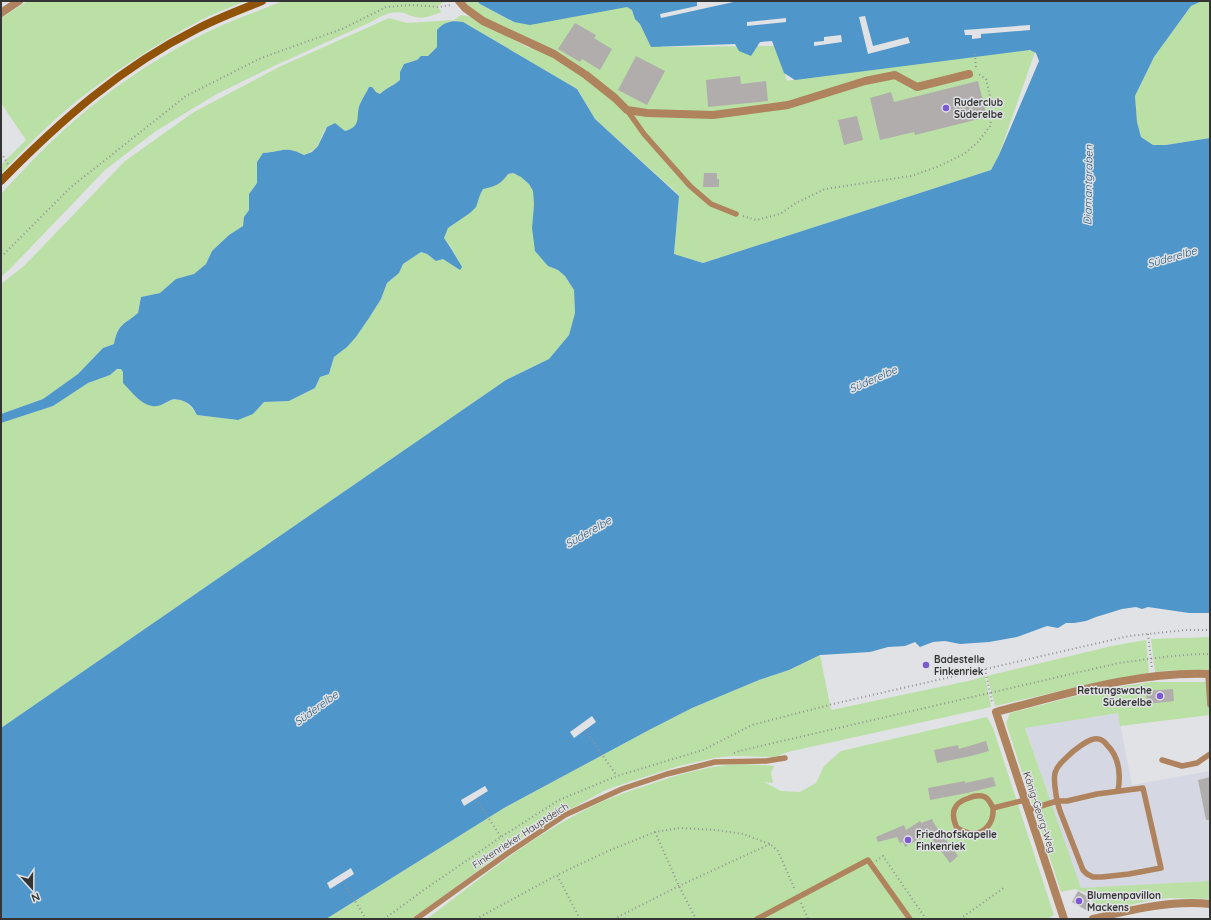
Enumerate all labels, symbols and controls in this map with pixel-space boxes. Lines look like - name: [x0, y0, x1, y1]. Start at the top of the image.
- place label: Ruderclub Süderelbe: [954, 96, 1003, 121]
- marker: Ruderclub Süderelbe: [941, 103, 951, 113]
- water label: Diamantgraben: [1080, 144, 1096, 225]
- water label: Süderelbe: [1146, 243, 1199, 271]
- water label: Süderelbe: [847, 362, 900, 396]
- water label: Süderelbe: [562, 513, 614, 551]
- place label: Badestelle Finkenriek: [934, 653, 985, 678]
- marker: Badestelle Finkenriek: [921, 660, 931, 670]
- place label: Rettungswache Süderelbe: [1077, 684, 1152, 709]
- water label: Süderelbe: [291, 687, 341, 729]
- marker: Rettungswache Süderelbe: [1155, 691, 1165, 701]
- street label: König-Georg-Weg: [1020, 770, 1059, 854]
- street label: Finkenrieker Hauptdeich: [470, 799, 571, 871]
- place label: Friedhofskapelle Finkenriek: [916, 828, 997, 853]
- marker: Friedhofskapelle Finkenriek: [903, 835, 913, 845]
- north arrow: [12, 868, 52, 908]
- text: N: [29, 889, 42, 905]
- place label: Blumenpavillon Mackens: [1087, 889, 1161, 914]
- marker: Blumenpavillon Mackens: [1074, 896, 1084, 906]

